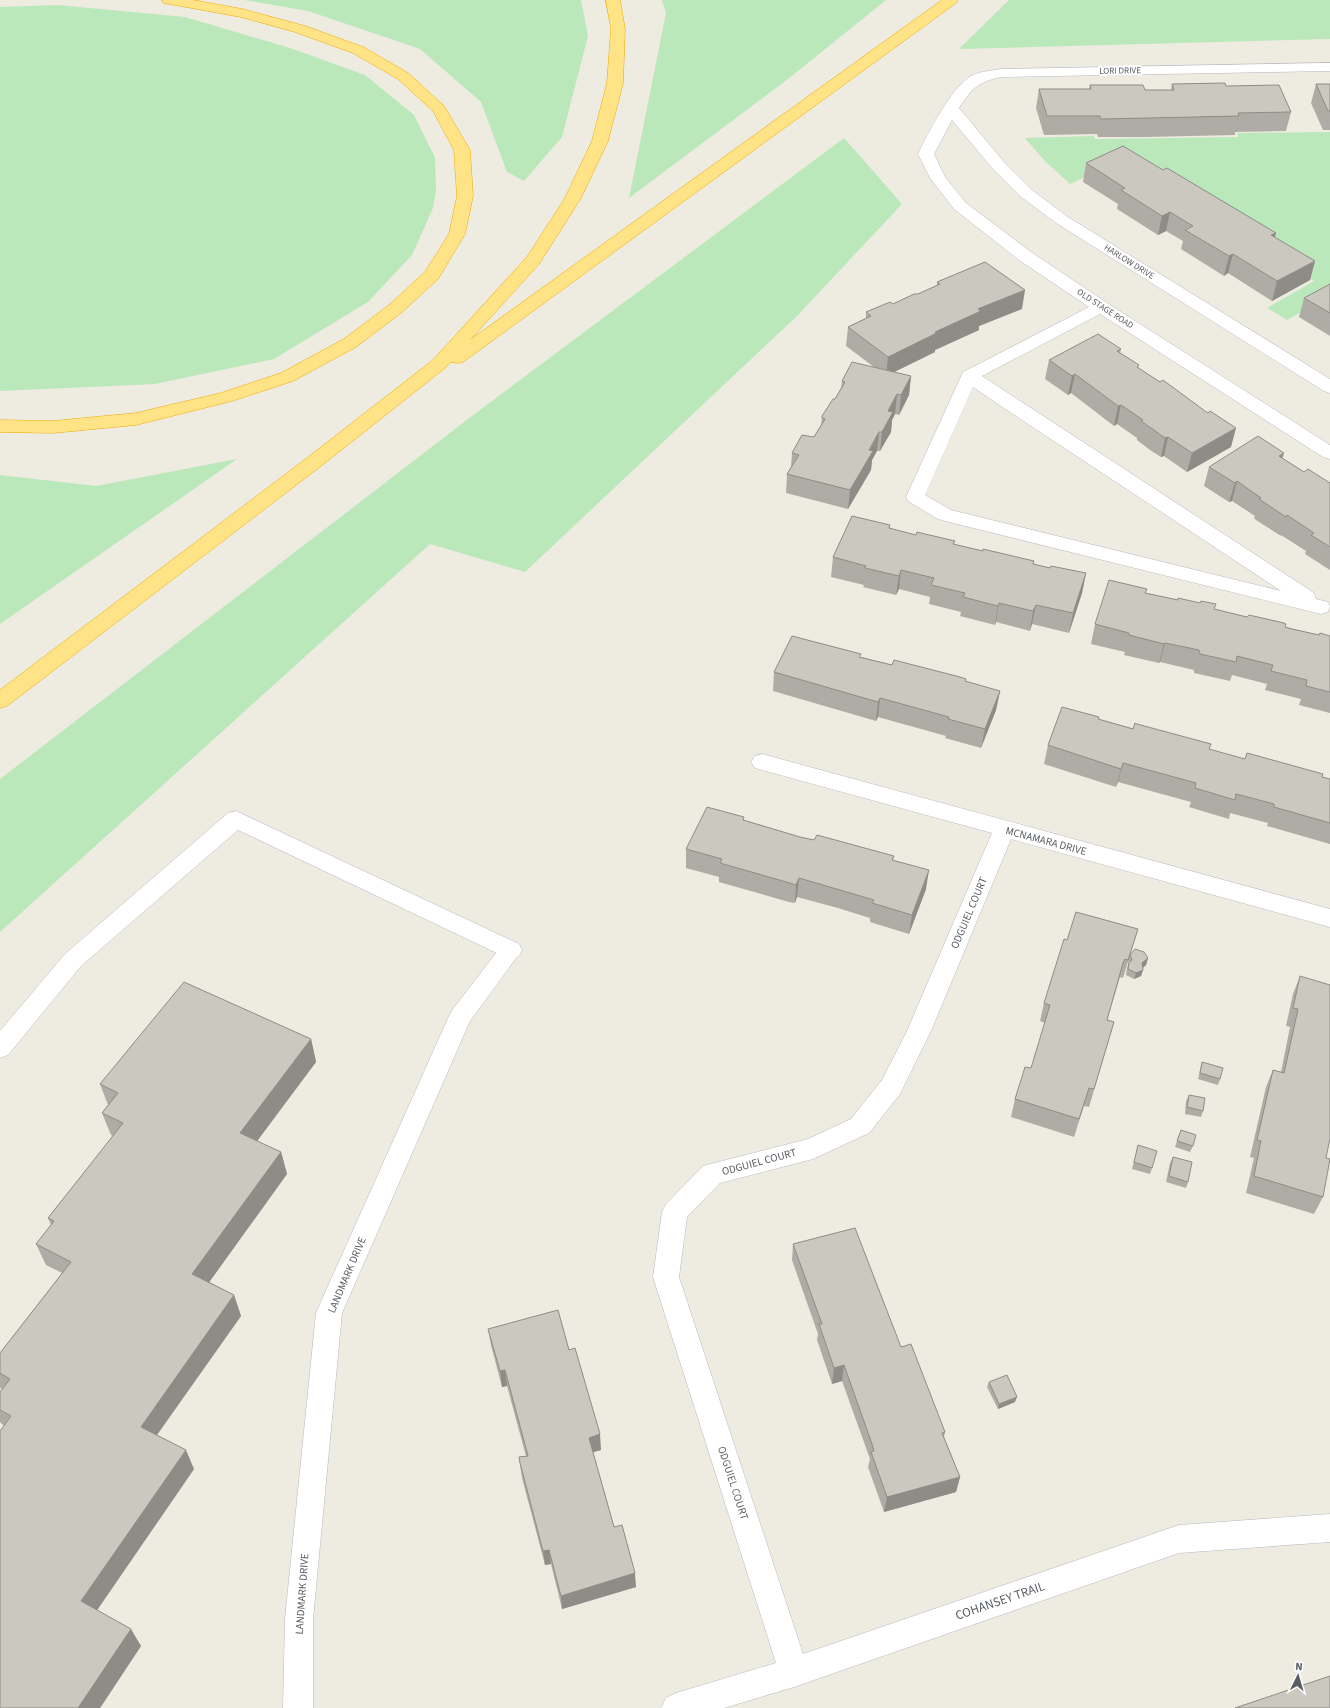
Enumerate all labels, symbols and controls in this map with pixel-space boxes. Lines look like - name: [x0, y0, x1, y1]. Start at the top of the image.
- street label: LORI DRIVE: [1099, 64, 1141, 78]
- street label: HARLOW DRIVE: [1101, 241, 1157, 283]
- street label: OLD STAGE ROAD: [1074, 286, 1136, 332]
- street label: MCNAMARA DRIVE: [1004, 823, 1088, 859]
- street label: ODGUIEL COURT: [947, 875, 991, 951]
- street label: ODGUIEL COURT: [720, 1145, 798, 1179]
- street label: LANDMARK DRIVE: [324, 1234, 370, 1315]
- street label: ODGUIEL COURT: [714, 1444, 752, 1522]
- street label: LANDMARK DRIVE: [292, 1553, 312, 1635]
- street label: COHANSEY TRAIL: [953, 1577, 1047, 1625]
- north arrow: [1278, 1656, 1318, 1696]
- text: N: [1295, 1659, 1303, 1674]

